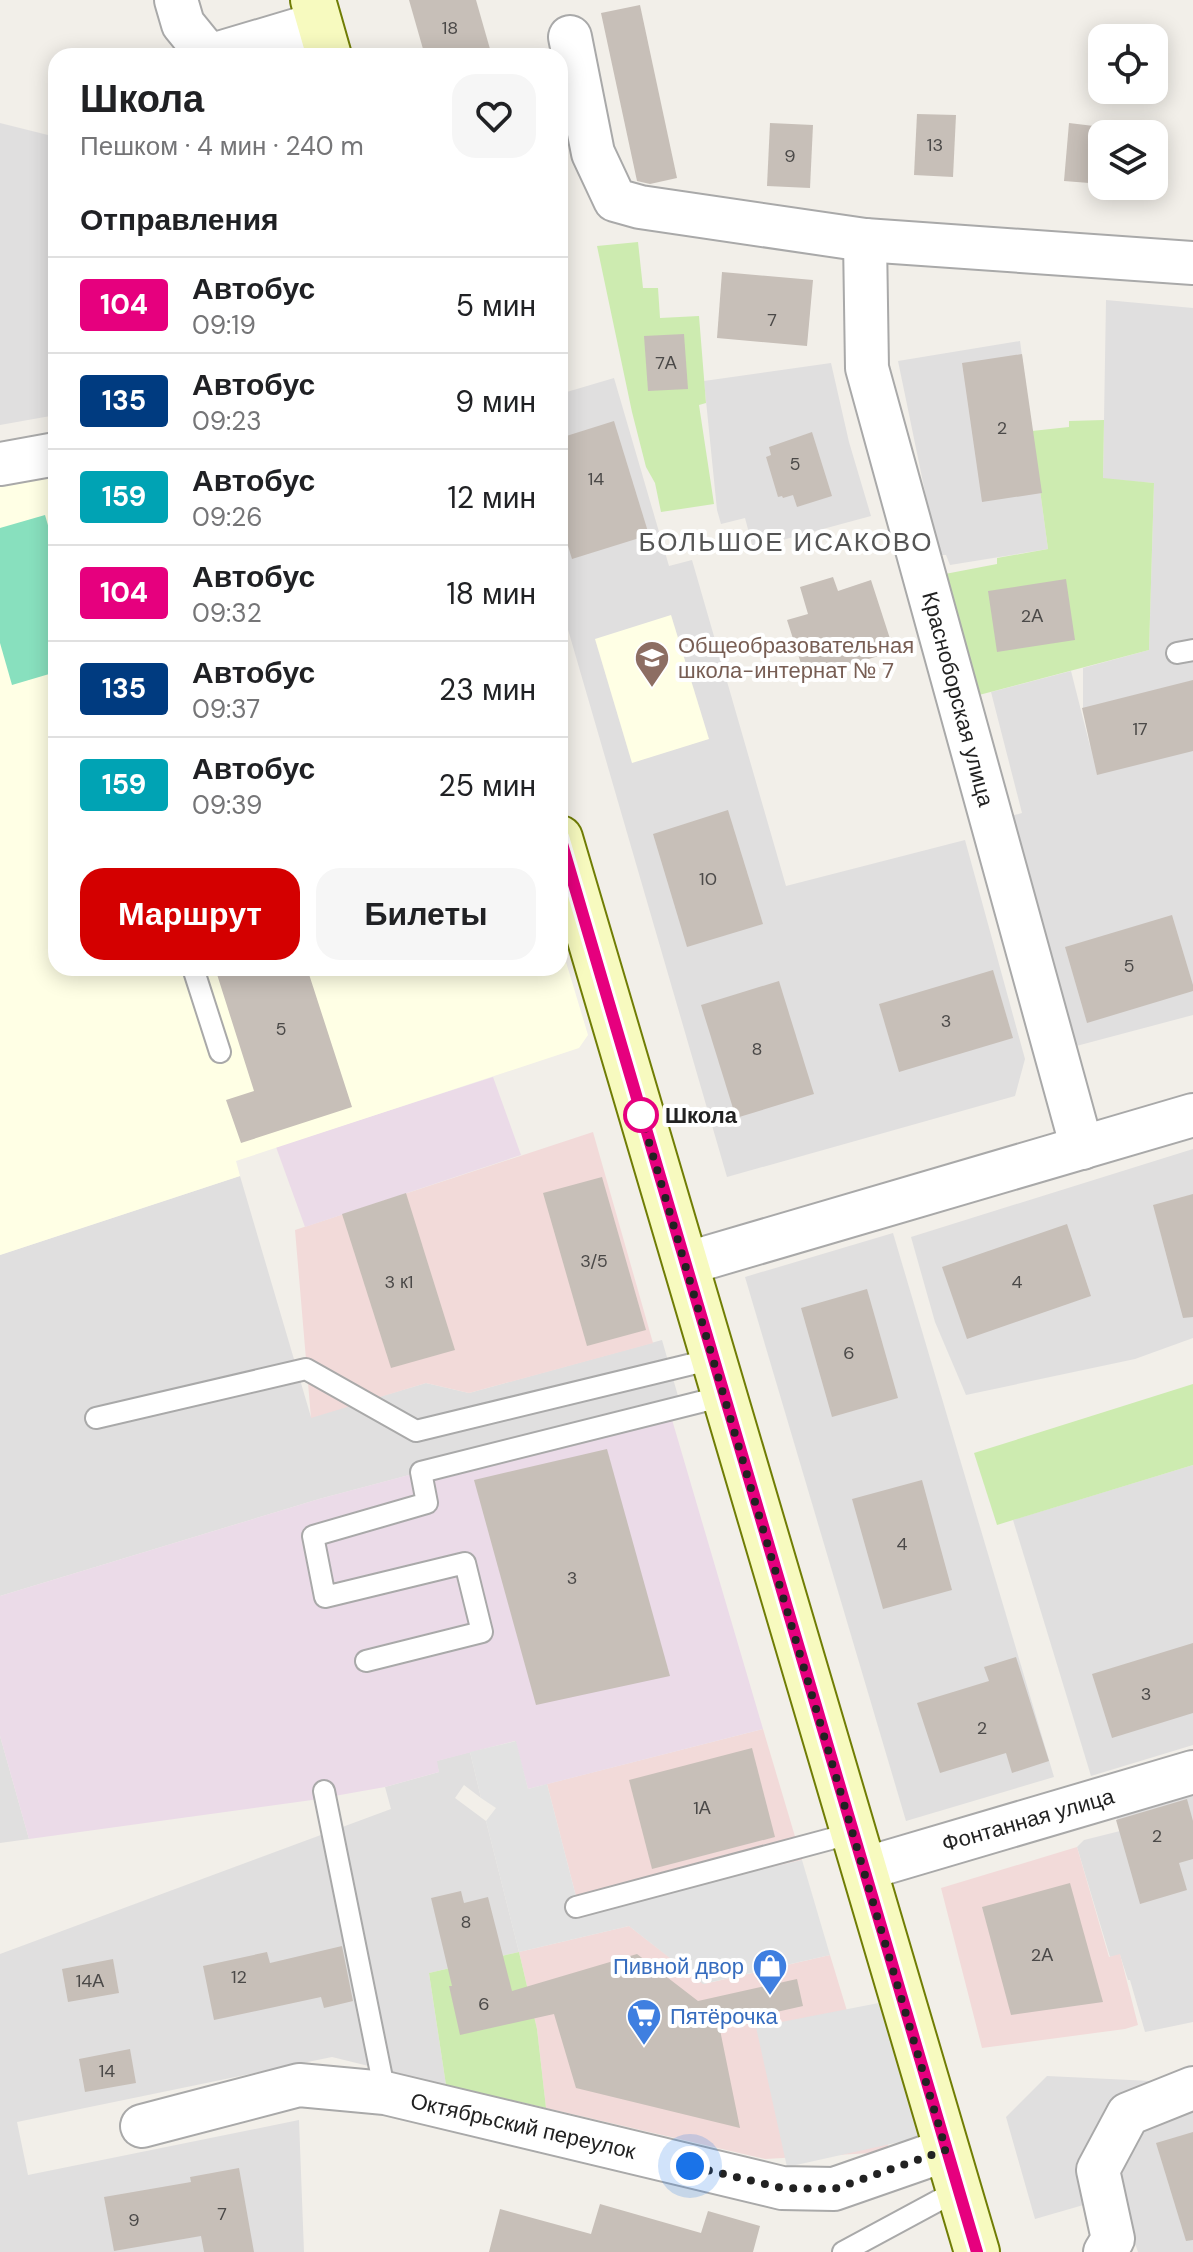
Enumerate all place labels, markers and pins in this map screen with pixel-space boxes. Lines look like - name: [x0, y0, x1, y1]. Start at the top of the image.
- place label: Общеобразовательная школа-интернат № 7: [678, 631, 914, 685]
- school or university icon: Общеобразовательная школа-интернат № 7: [633, 639, 671, 689]
- marker: Школа: [624, 1098, 658, 1132]
- place label: Школа: [665, 1101, 738, 1130]
- shop icon: Пивной двор: [751, 1947, 789, 1997]
- place label: Пивной двор: [613, 1952, 744, 1981]
- supermarket icon: Пятёрочка: [625, 1997, 663, 2047]
- place label: Пятёрочка: [670, 2002, 779, 2031]

